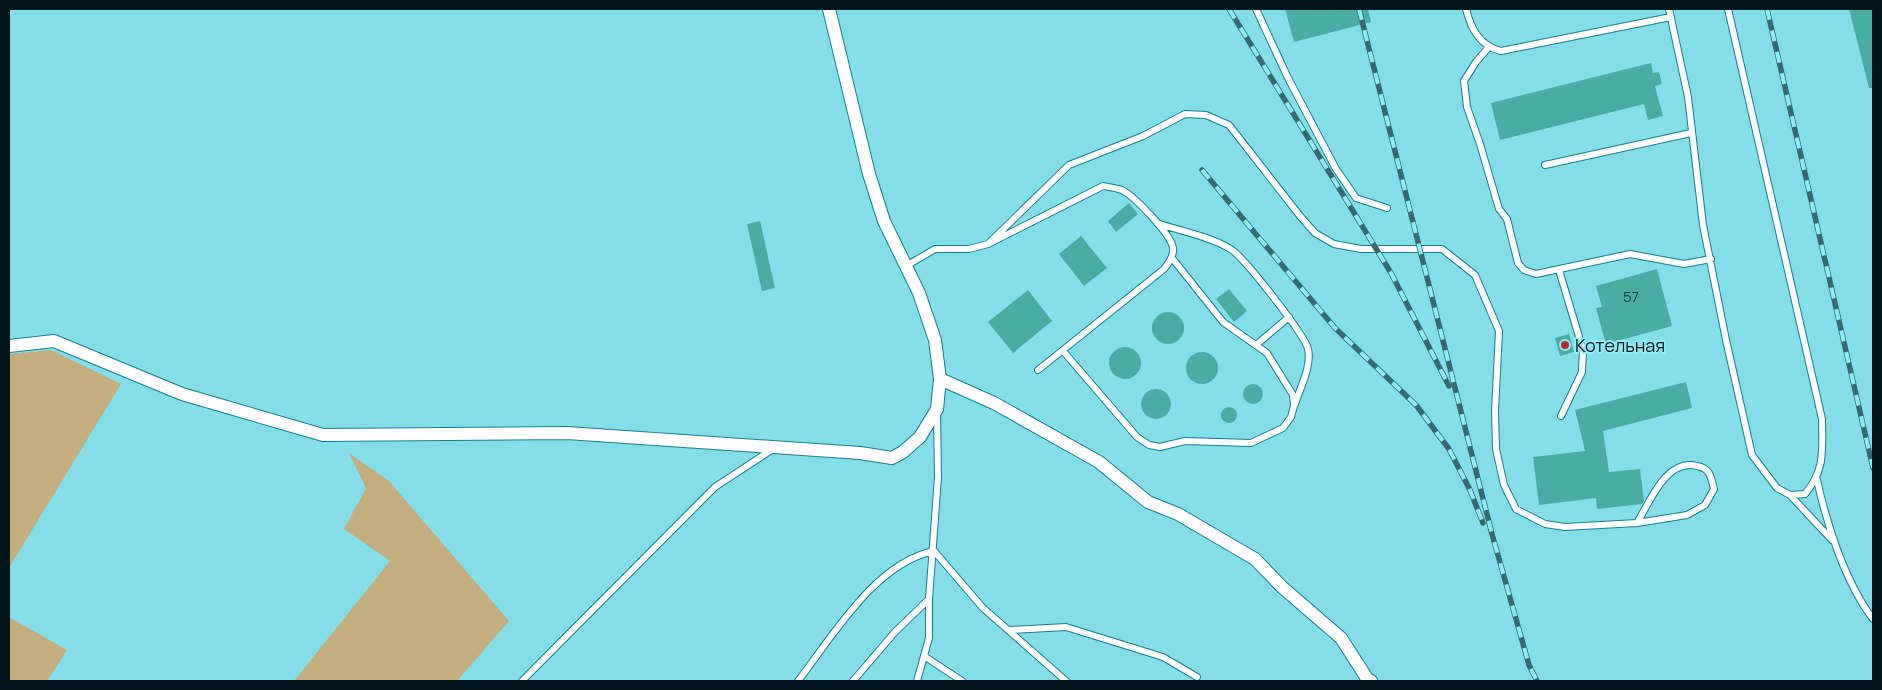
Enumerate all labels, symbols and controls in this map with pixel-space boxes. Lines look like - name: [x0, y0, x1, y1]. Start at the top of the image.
- house number: 57: [1623, 286, 1639, 307]
- place label: Котельная: [1575, 333, 1665, 357]
- marker: Котельная: [1559, 339, 1571, 351]

